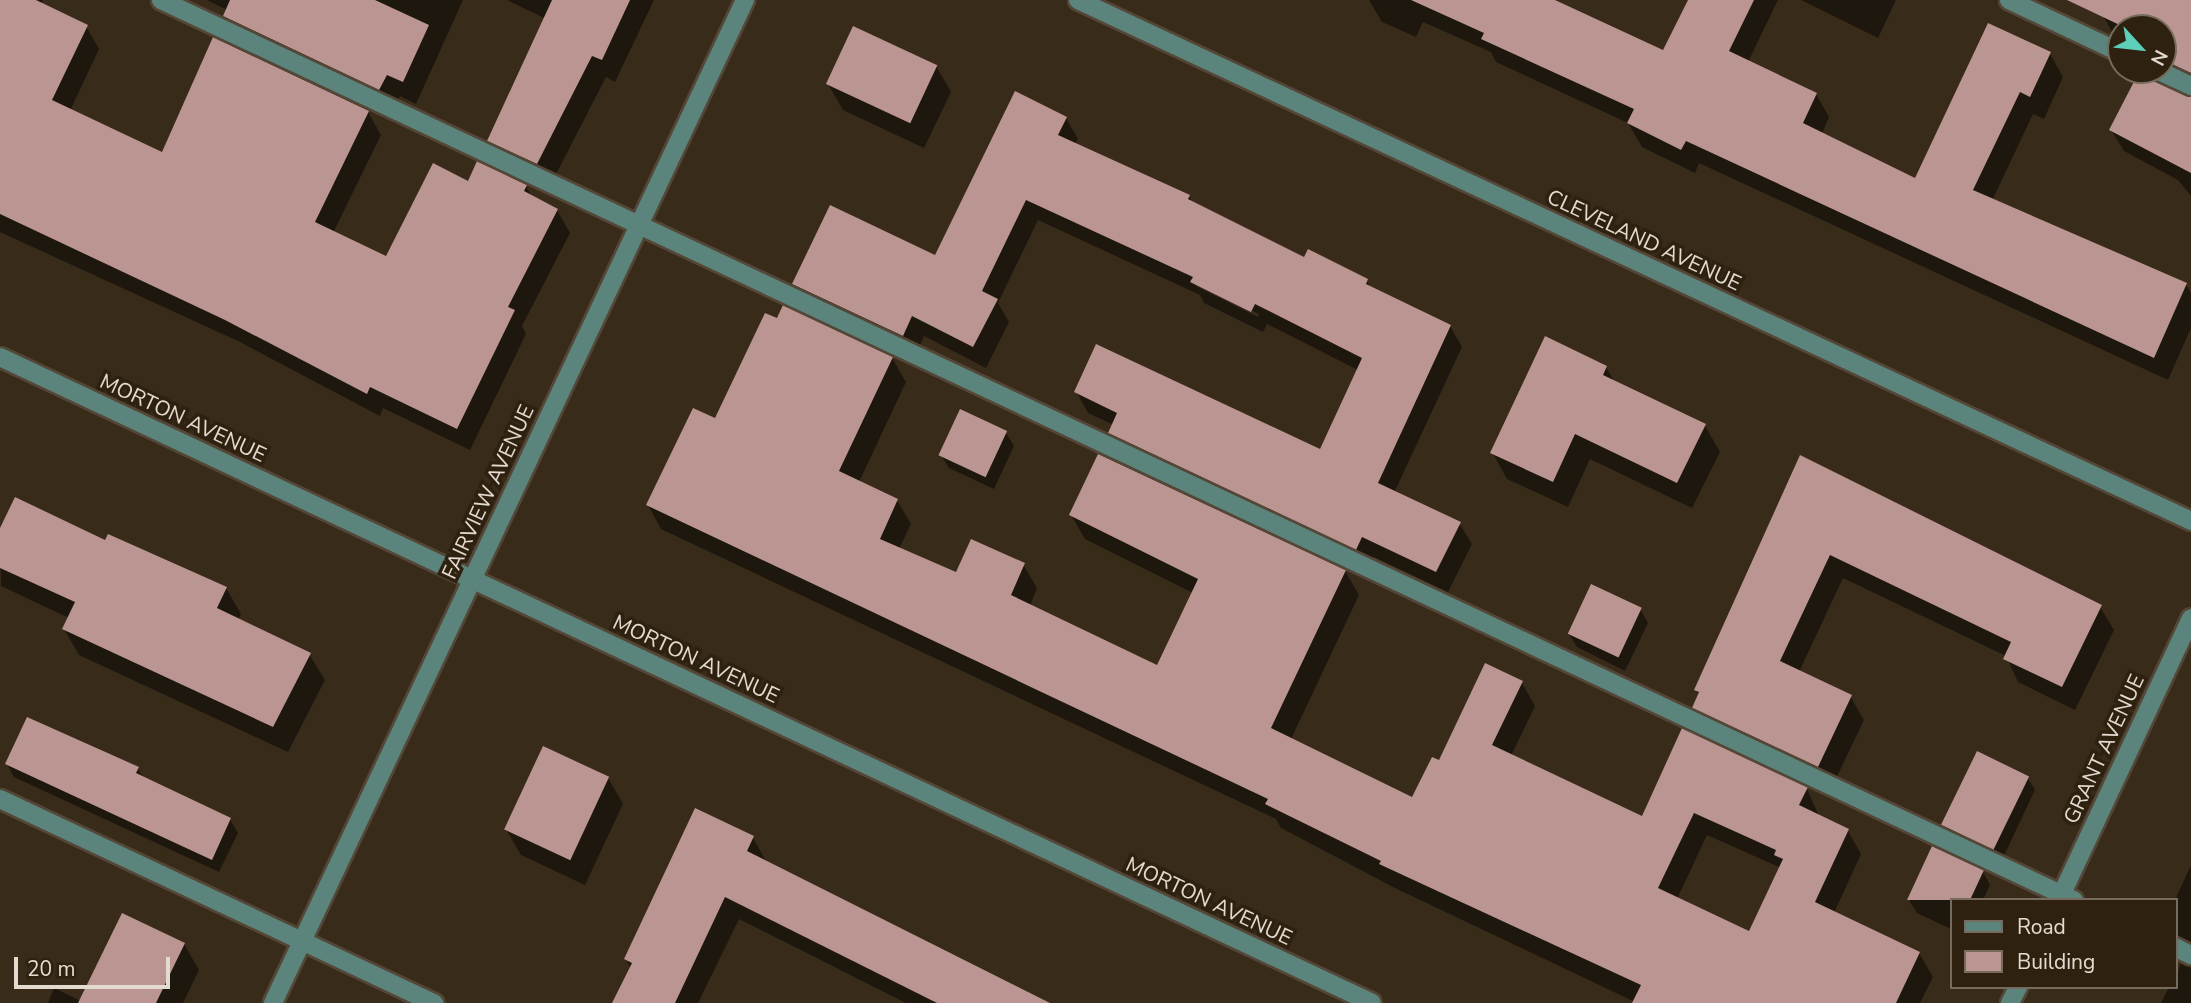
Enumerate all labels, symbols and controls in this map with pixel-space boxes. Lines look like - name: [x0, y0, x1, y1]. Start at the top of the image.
- north arrow: [2107, 14, 2177, 84]
- text: N: [2144, 45, 2174, 70]
- street label: CLEVELAND AVENUE: [1543, 184, 1745, 296]
- street label: MORTON AVENUE: [96, 368, 270, 468]
- street label: FAIRVIEW AVENUE: [437, 401, 539, 583]
- street label: MORTON AVENUE: [609, 609, 783, 709]
- street label: GRANT AVENUE: [2058, 670, 2150, 828]
- street label: MORTON AVENUE: [1122, 851, 1296, 951]
- legend: [1950, 898, 2177, 989]
- text: Road: [2017, 913, 2066, 941]
- scale bar: [18, 944, 173, 988]
- text: Building: [2017, 948, 2095, 976]
- text: 20 m: [27, 955, 76, 983]

